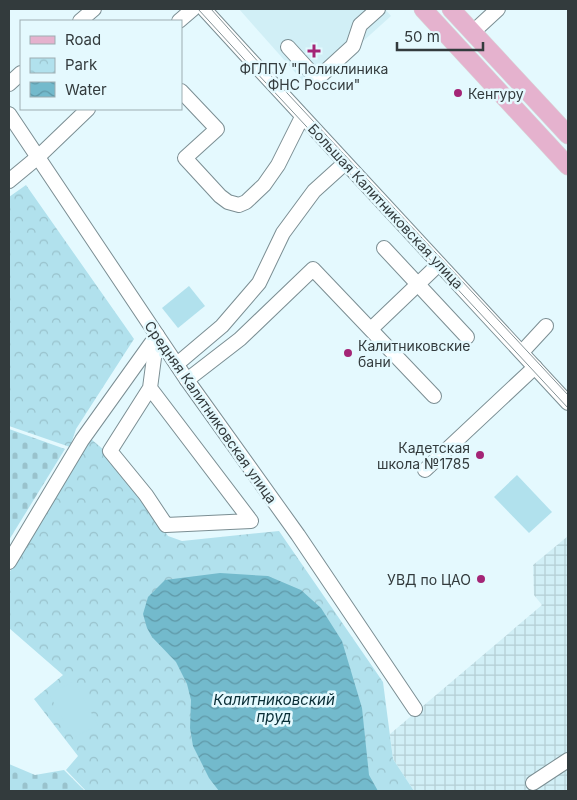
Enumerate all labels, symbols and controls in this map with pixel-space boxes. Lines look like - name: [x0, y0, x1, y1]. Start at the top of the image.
- legend: [20, 20, 182, 110]
- scale bar: [397, 20, 483, 52]
- text: 50 m: [404, 27, 440, 46]
- text: Road: [65, 30, 101, 49]
- marker: ФГЛПУ "Поликлиника ФНС России": [307, 44, 321, 58]
- text: Park: [65, 55, 98, 74]
- place label: ФГЛПУ "Поликлиника ФНС России": [240, 60, 388, 93]
- text: Water: [65, 80, 107, 99]
- place label: Кенгуру: [468, 85, 524, 102]
- marker: Кенгуру: [452, 87, 464, 99]
- street label: Большая Калитниковская улица: [305, 120, 467, 292]
- street label: Средняя Калитниковская улица: [141, 317, 281, 507]
- place label: Калитниковские бани: [358, 337, 471, 370]
- marker: Калитниковские бани: [342, 347, 354, 359]
- place label: Кадетская школа №1785: [377, 439, 470, 472]
- marker: Кадетская школа №1785: [474, 449, 486, 461]
- place label: УВД по ЦАО: [387, 571, 471, 588]
- marker: УВД по ЦАО: [475, 573, 487, 585]
- water label: Калитниковский пруд: [213, 690, 335, 726]

